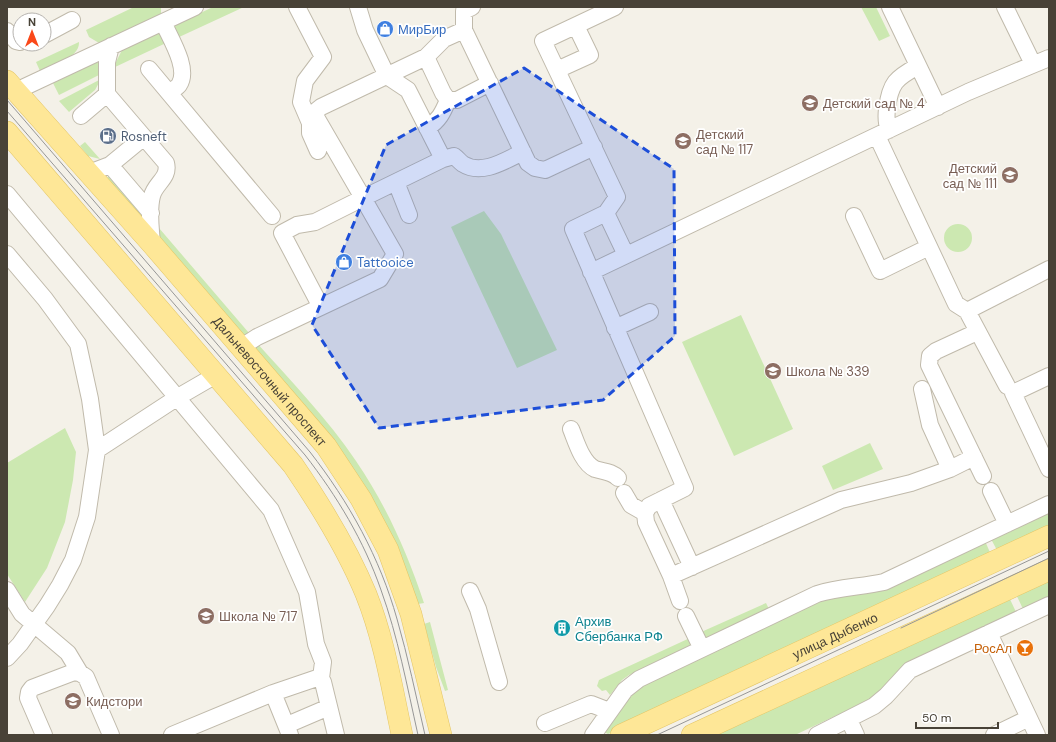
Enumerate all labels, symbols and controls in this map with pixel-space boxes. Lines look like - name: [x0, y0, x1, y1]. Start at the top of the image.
- north arrow: [12, 12, 52, 52]
- text: N: [28, 15, 36, 29]
- shop icon: МирБир: [375, 19, 395, 39]
- place label: МирБир: [398, 21, 446, 38]
- school or university icon: Детский сад № 4: [800, 93, 820, 113]
- place label: Детский сад № 4: [823, 95, 925, 112]
- fuel station icon: Rosneft: [98, 126, 118, 146]
- place label: Детский сад № 117: [696, 126, 753, 158]
- place label: Rosneft: [121, 128, 167, 145]
- school or university icon: Детский сад № 117: [673, 131, 693, 151]
- place label: Детский сад № 111: [943, 160, 997, 192]
- school or university icon: Детский сад № 111: [1000, 165, 1020, 185]
- shop icon: Tattooice: [334, 252, 354, 272]
- place label: Tattooice: [357, 254, 414, 271]
- street label: Дальневосточный проспект: [209, 313, 330, 450]
- school or university icon: Школа № 339: [763, 361, 783, 381]
- place label: Школа № 339: [786, 363, 870, 380]
- school or university icon: Школа № 717: [196, 606, 216, 626]
- place label: Школа № 717: [219, 608, 297, 625]
- street label: улица Дыбенко: [790, 609, 881, 663]
- place label: Архив Сбербанка РФ: [575, 613, 663, 645]
- building icon: Архив Сбербанка РФ: [552, 618, 572, 638]
- bar icon: РосАл: [1015, 638, 1035, 658]
- place label: РосАл: [974, 640, 1012, 657]
- school or university icon: Кидстори: [63, 691, 83, 711]
- place label: Кидстори: [86, 693, 142, 710]
- scale bar: [916, 704, 998, 730]
- text: 50 m: [922, 710, 951, 726]

